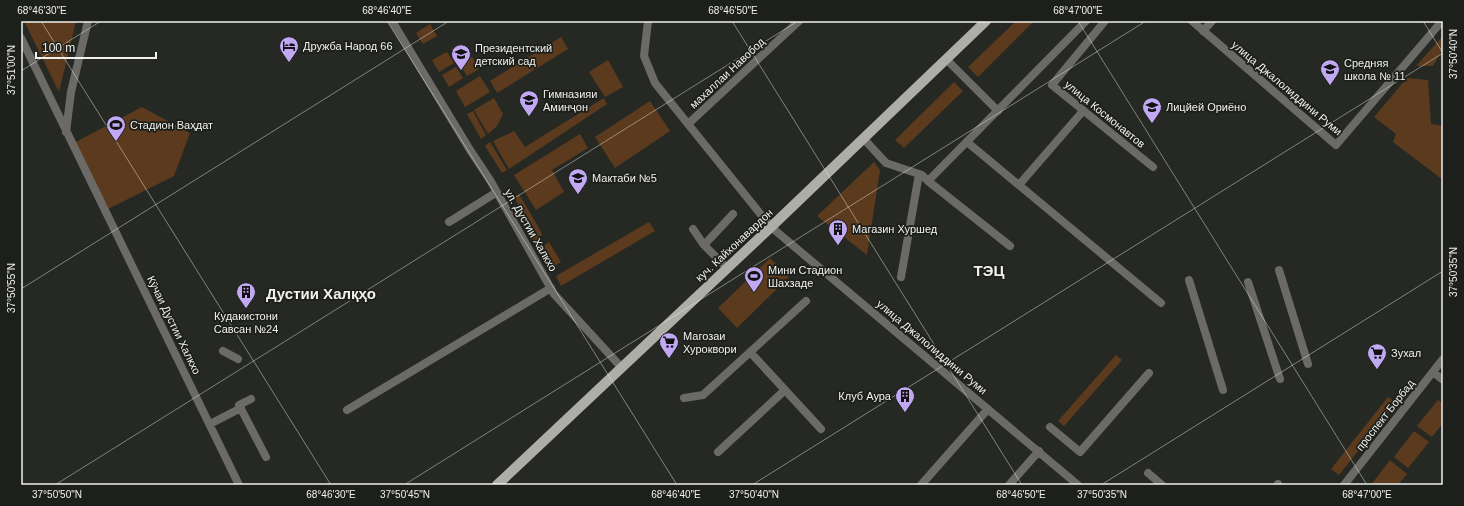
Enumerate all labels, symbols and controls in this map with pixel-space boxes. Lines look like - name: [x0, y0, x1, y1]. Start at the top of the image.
- text: 68°46'30"E: [17, 5, 67, 16]
- text: 68°46'40"E: [362, 5, 412, 16]
- text: 68°46'50"E: [708, 5, 758, 16]
- text: 68°47'00"E: [1053, 5, 1103, 16]
- text: 37°50'40"N: [1448, 29, 1459, 79]
- scale bar: [36, 34, 156, 60]
- hotel icon: Дружба Народ 66: [278, 35, 300, 63]
- street label: махаллаи Навобод: [687, 35, 767, 111]
- street label: улица Джалолиддини Руми: [1230, 38, 1344, 138]
- place label: Дружба Народ 66: [303, 40, 393, 52]
- text: 100 m: [42, 41, 75, 55]
- place label: Президентский детский сад: [475, 42, 552, 67]
- school or university icon: Президентский детский сад: [450, 43, 472, 71]
- text: 37°51'00"N: [6, 45, 17, 95]
- place label: Средняя школа № 11: [1344, 57, 1406, 82]
- school or university icon: Средняя школа № 11: [1319, 58, 1341, 86]
- street label: улица Космонавтов: [1062, 78, 1148, 150]
- place label: Гимназияи Аминҷон: [543, 88, 597, 113]
- school or university icon: Гимназияи Аминҷон: [518, 89, 540, 117]
- school or university icon: Лицйей Ориёно: [1141, 96, 1163, 124]
- place label: Лицйей Ориёно: [1166, 101, 1246, 113]
- sports icon: Стадион Ваҳдат: [105, 114, 127, 142]
- place label: Стадион Ваҳдат: [130, 119, 213, 131]
- school or university icon: Мактаби №5: [567, 167, 589, 195]
- place label: Мактаби №5: [592, 172, 657, 184]
- street label: ул. Дустии Халкхо: [503, 187, 559, 273]
- street label: куч. Кайхонавардон: [693, 206, 775, 284]
- building icon: Магазин Хуршед: [827, 218, 849, 246]
- place label: Магазин Хуршед: [852, 223, 938, 235]
- text: 37°50'35"N: [1448, 247, 1459, 297]
- district label: ТЭЦ: [974, 262, 1004, 279]
- text: 37°50'55"N: [6, 263, 17, 313]
- place label: Мини Стадион Шахзаде: [768, 264, 842, 289]
- sports icon: Мини Стадион Шахзаде: [743, 265, 765, 293]
- street label: Кӯчаи Дустии Халкхо: [145, 274, 203, 376]
- building icon: Кудакистони Савсан №24: [235, 281, 257, 309]
- district label: Дустии Халқҳо: [266, 285, 376, 302]
- street label: улица Джалолиддини Руми: [875, 297, 989, 397]
- place label: Кудакистони Савсан №24: [214, 310, 278, 335]
- place label: Магозаи Хуроквори: [683, 330, 737, 355]
- supermarket icon: Магозаи Хуроквори: [658, 331, 680, 359]
- supermarket icon: Зухал: [1366, 342, 1388, 370]
- place label: Зухал: [1391, 347, 1421, 359]
- street label: проспект Борбад: [1354, 377, 1417, 453]
- building icon: Клуб Аура: [894, 385, 916, 413]
- place label: Клуб Аура: [838, 390, 892, 402]
- text: 37°50'50"N: [32, 489, 82, 500]
- text: 68°46'30"E: [306, 489, 356, 500]
- text: 37°50'45"N: [380, 489, 430, 500]
- text: 68°46'40"E: [651, 489, 701, 500]
- text: 37°50'40"N: [729, 489, 779, 500]
- text: 68°46'50"E: [996, 489, 1046, 500]
- text: 37°50'35"N: [1077, 489, 1127, 500]
- text: 68°47'00"E: [1342, 489, 1392, 500]

